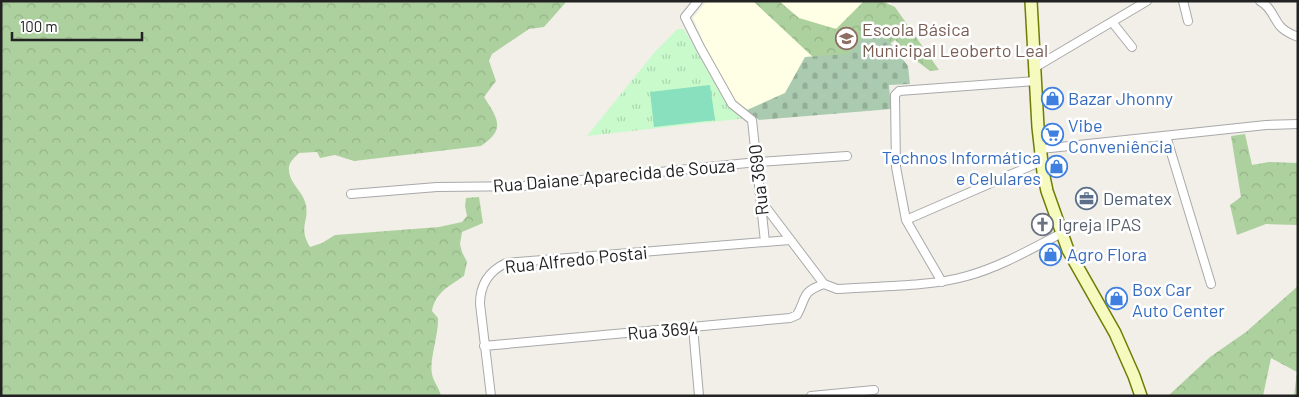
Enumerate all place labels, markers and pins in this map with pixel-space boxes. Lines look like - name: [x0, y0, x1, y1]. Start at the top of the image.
- place label: Escola Básica Municipal Leoberto Leal: [862, 18, 1048, 61]
- school or university icon: Escola Básica Municipal Leoberto Leal: [834, 27, 858, 51]
- shop icon: Bazar Jhonny: [1040, 86, 1064, 110]
- place label: Bazar Jhonny: [1068, 87, 1173, 109]
- place label: Vibe Conveniência: [1068, 114, 1173, 157]
- supermarket icon: Vibe Conveniência: [1040, 123, 1064, 147]
- place label: Technos Informática e Celulares: [882, 146, 1041, 189]
- shop icon: Technos Informática e Celulares: [1045, 155, 1069, 179]
- office icon: Dematex: [1075, 186, 1099, 210]
- place label: Dematex: [1103, 187, 1172, 209]
- church icon: Igreja IPAS: [1030, 212, 1054, 236]
- place label: Igreja IPAS: [1058, 213, 1141, 235]
- shop icon: Agro Flora: [1039, 242, 1063, 266]
- place label: Agro Flora: [1067, 243, 1147, 265]
- place label: Box Car Auto Center: [1132, 278, 1225, 321]
- shop icon: Box Car Auto Center: [1104, 287, 1128, 311]

